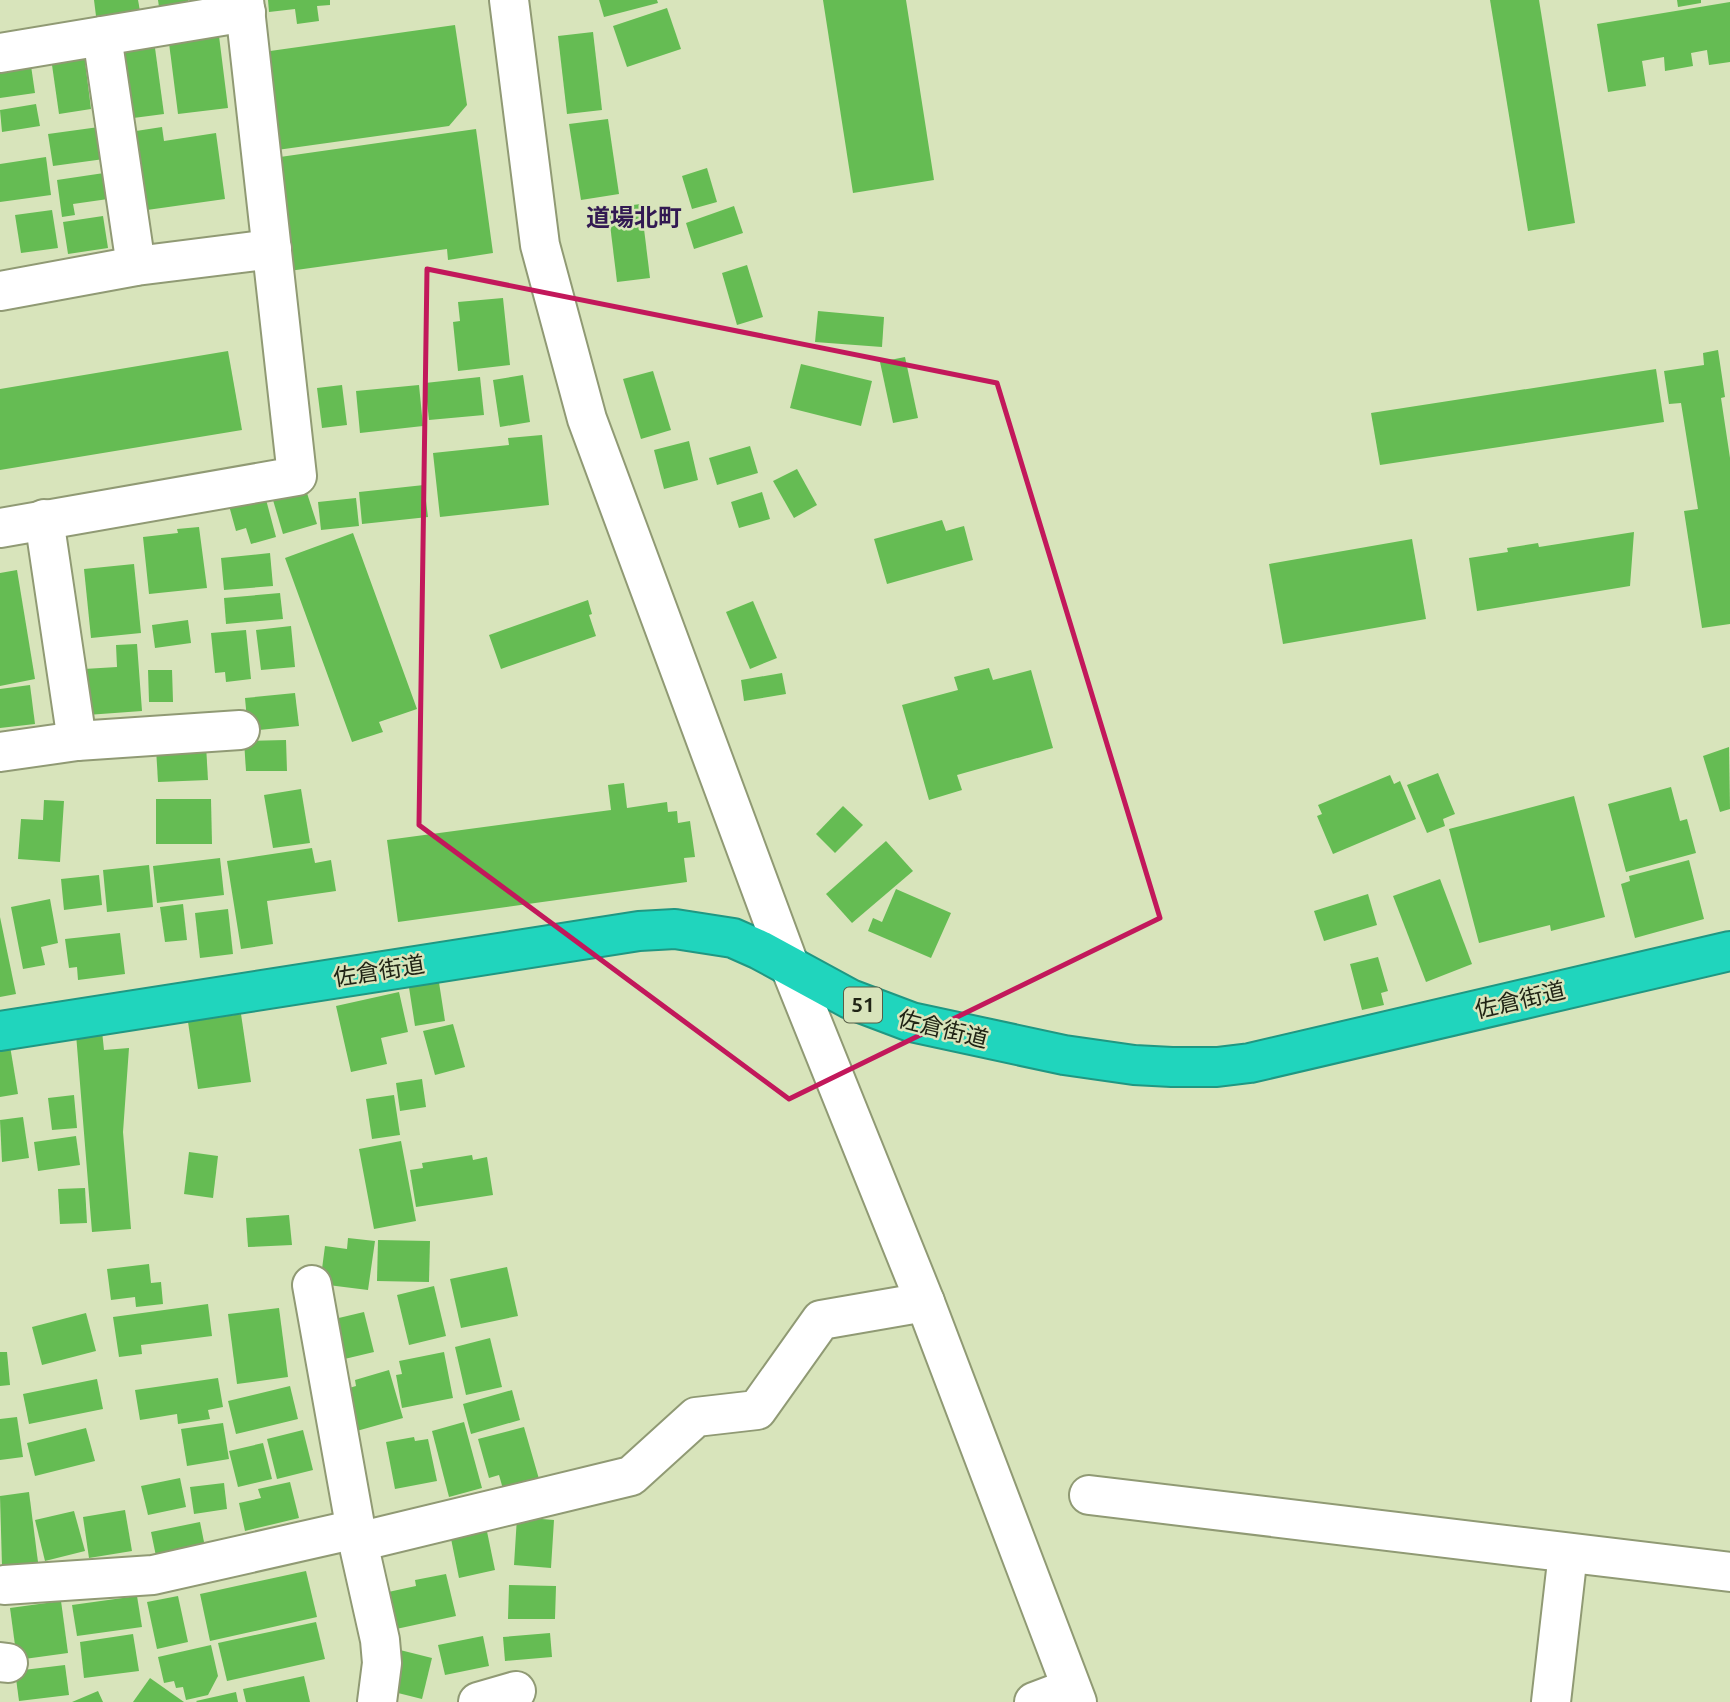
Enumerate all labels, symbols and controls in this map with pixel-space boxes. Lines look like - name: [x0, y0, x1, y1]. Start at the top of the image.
- district label: 道場北町: [586, 204, 682, 231]
- street label: 佐倉街道: [332, 951, 426, 990]
- street label: 佐倉街道: [1472, 977, 1568, 1022]
- road number: 51: [844, 988, 882, 1023]
- street label: 佐倉街道: [895, 1005, 991, 1052]

